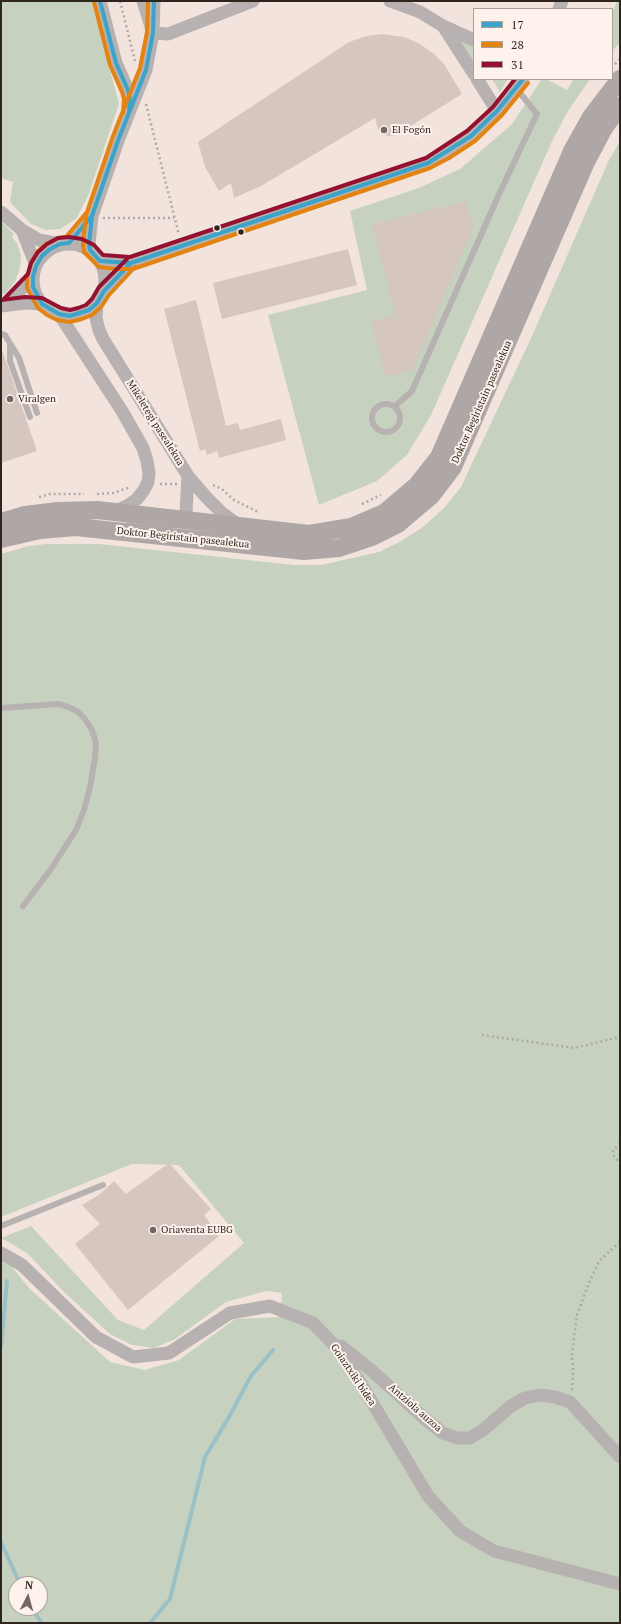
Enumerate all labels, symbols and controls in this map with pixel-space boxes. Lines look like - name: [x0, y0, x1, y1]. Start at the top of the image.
- legend: [473, 8, 613, 80]
- text: 17: [511, 17, 524, 32]
- text: 28: [511, 37, 524, 52]
- text: 31: [511, 57, 524, 72]
- place label: El Fogón: [392, 124, 431, 136]
- marker: El Fogón: [379, 125, 389, 135]
- unlabelled marker: [212, 223, 222, 233]
- unlabelled marker: [236, 227, 246, 237]
- street label: Doktor Begiristain pasealekua: [449, 339, 515, 465]
- street label: Mikeletegi pasealekua: [124, 378, 186, 468]
- place label: Viralgen: [18, 393, 56, 405]
- marker: Viralgen: [5, 394, 15, 404]
- street label: Doktor Begiristain pasealekua: [116, 525, 250, 551]
- place label: Oriaventa EUBG: [161, 1224, 233, 1236]
- marker: Oriaventa EUBG: [148, 1225, 158, 1235]
- street label: Goiaztxiki bidea: [328, 1342, 378, 1408]
- street label: Antziola auzoa: [386, 1382, 444, 1434]
- north arrow: [8, 1576, 48, 1616]
- text: N: [24, 1578, 34, 1592]

